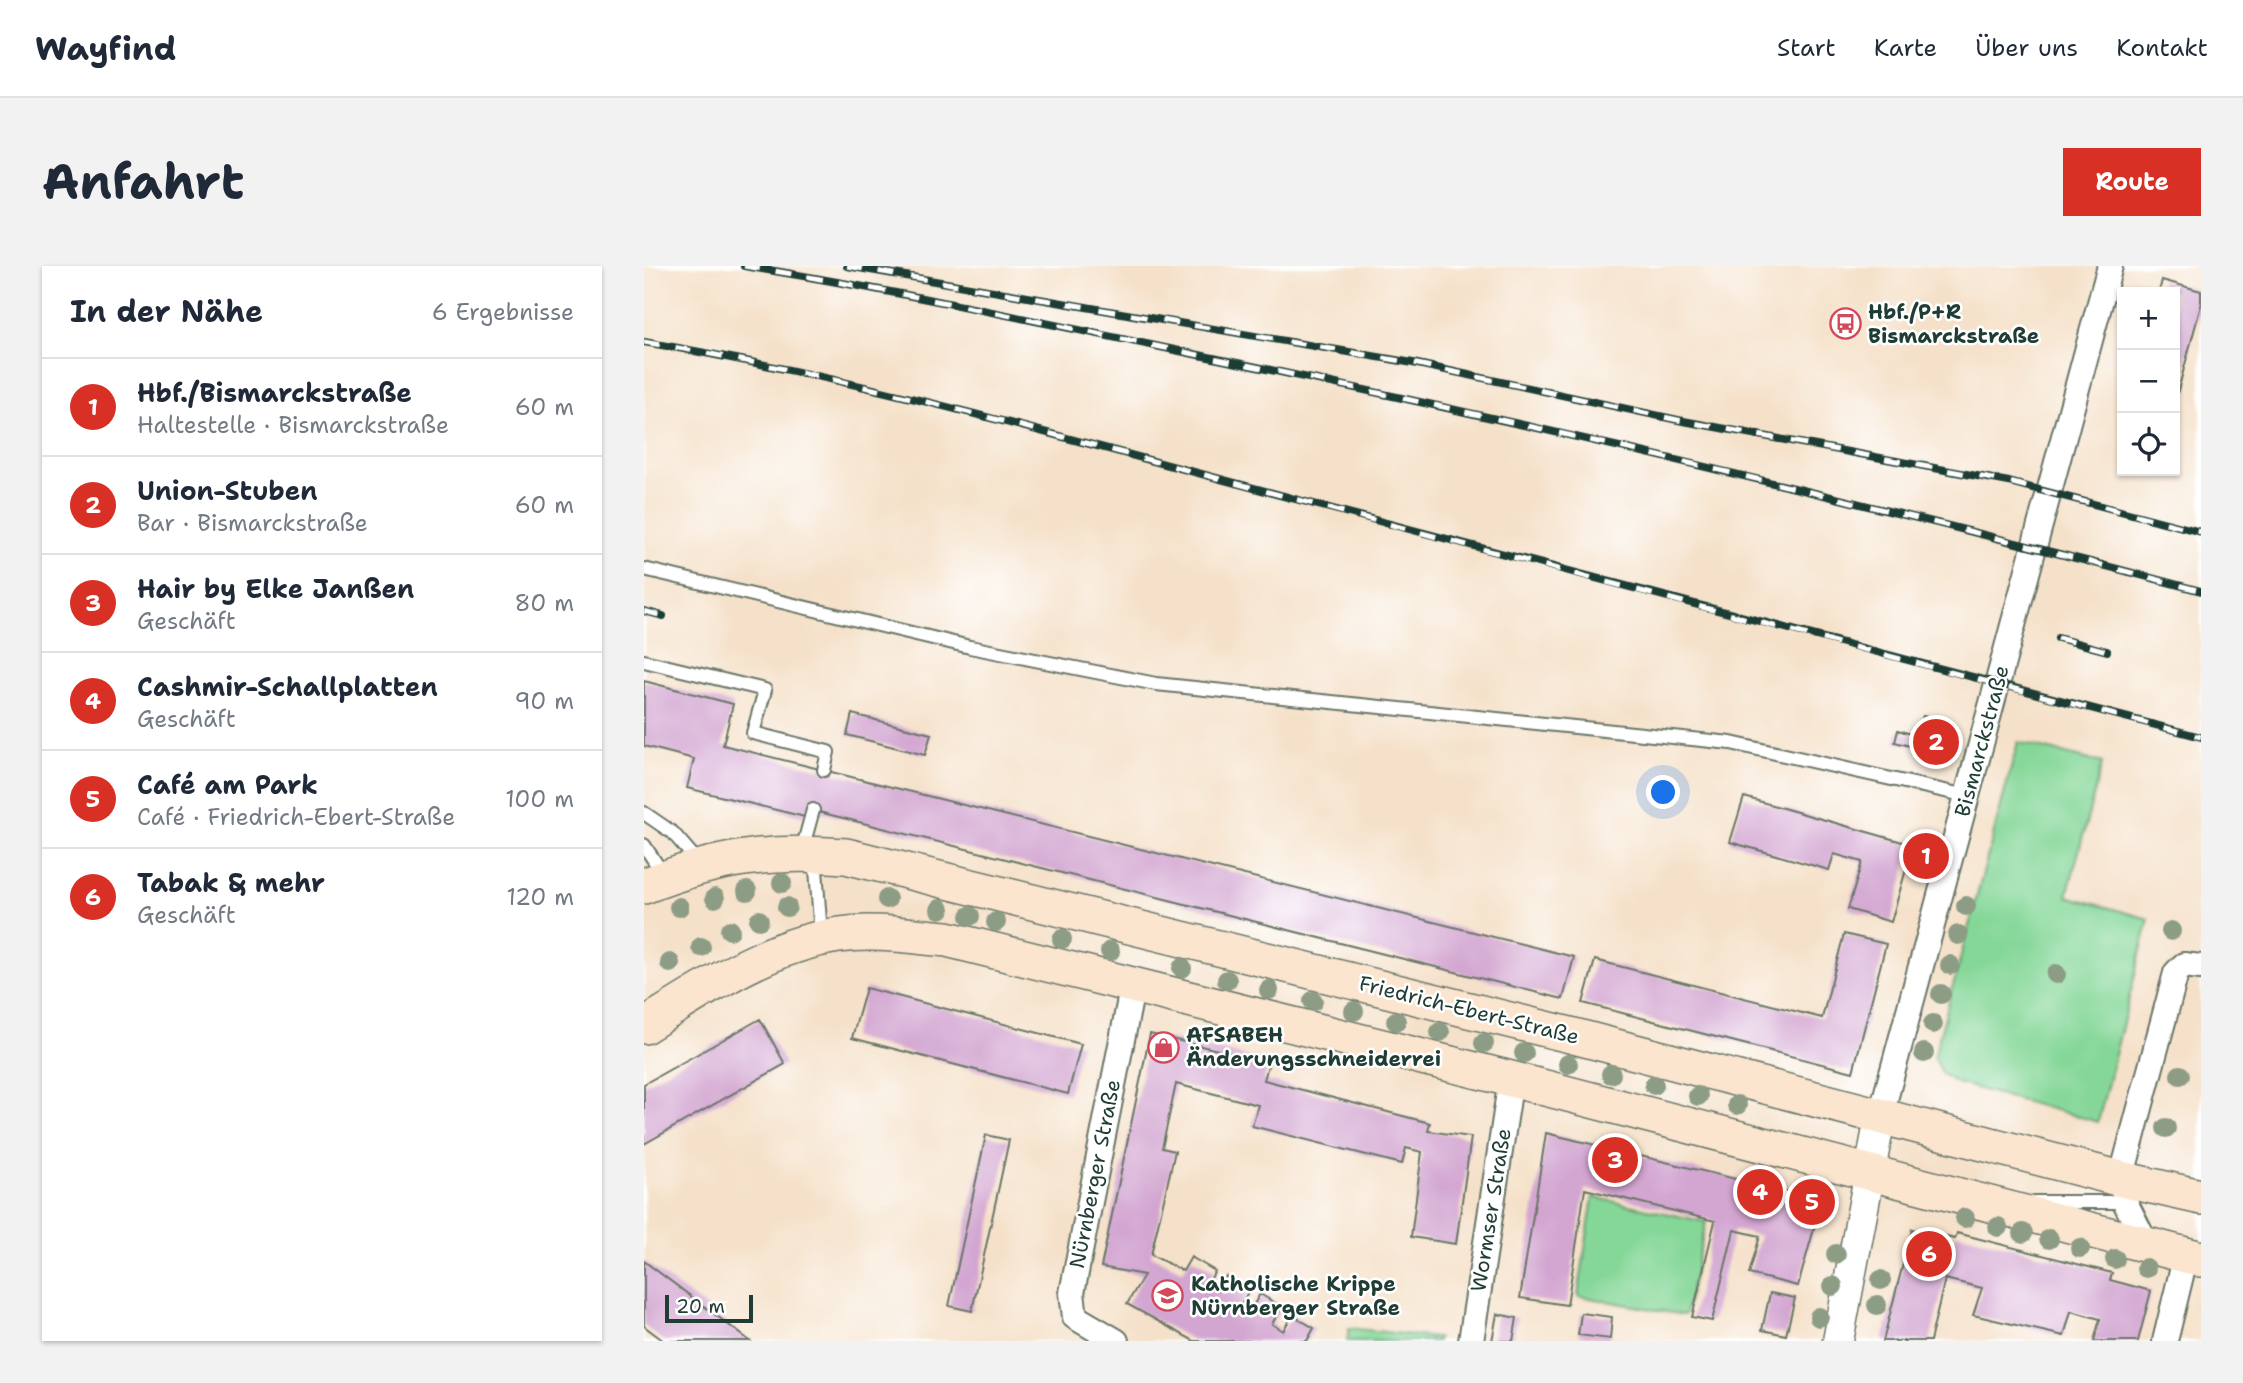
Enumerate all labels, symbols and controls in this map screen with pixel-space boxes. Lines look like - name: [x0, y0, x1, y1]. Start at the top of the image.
- text: Wayfind: [35, 26, 176, 71]
- text: Start: [1777, 32, 1836, 64]
- text: Karte: [1874, 32, 1937, 64]
- text: Über uns: [1975, 32, 2078, 64]
- text: Kontakt: [2116, 32, 2208, 64]
- button: Route: [2063, 148, 2201, 216]
- text: Anfahrt: [42, 149, 244, 215]
- map controls: [2117, 287, 2180, 476]
- button: +: [2117, 287, 2180, 350]
- text: In der Nähe: [70, 291, 263, 332]
- text: 6 Ergebnisse: [432, 297, 574, 327]
- place label: Hbf./P+R Bismarckstraße: [1868, 298, 2039, 350]
- bus stop icon: Hbf./P+R Bismarckstraße: [1828, 307, 1862, 341]
- button: −: [2117, 350, 2180, 413]
- text: Hbf./Bismarckstraße: [137, 375, 412, 410]
- text: 1: [88, 392, 98, 422]
- text: 60 m: [515, 392, 574, 422]
- text: Haltestelle · Bismarckstraße: [137, 410, 449, 440]
- button: locate: [2117, 413, 2180, 476]
- text: Union-Stuben: [137, 473, 318, 508]
- text: 2: [85, 490, 101, 520]
- text: 60 m: [515, 490, 574, 520]
- text: Bar · Bismarckstraße: [137, 508, 368, 538]
- text: Hair by Elke Janßen: [137, 571, 414, 606]
- text: 3: [85, 588, 101, 618]
- text: 80 m: [515, 588, 574, 618]
- text: Geschäft: [137, 606, 236, 636]
- street label: Bismarckstraße: [1948, 662, 2016, 820]
- text: Cashmir-Schallplatten: [137, 669, 438, 704]
- text: 4: [85, 686, 101, 716]
- text: 90 m: [514, 686, 574, 716]
- text: Geschäft: [137, 704, 236, 734]
- pin: 2: [1913, 716, 1959, 768]
- text: Café am Park: [137, 767, 318, 802]
- your location: [1646, 775, 1680, 809]
- text: 5: [86, 784, 100, 814]
- text: 100 m: [505, 784, 574, 814]
- text: Café · Friedrich-Ebert-Straße: [137, 802, 455, 832]
- pin: 1: [1903, 830, 1949, 882]
- text: Tabak & mehr: [137, 865, 325, 900]
- text: 6: [85, 882, 101, 912]
- text: 120 m: [506, 882, 574, 912]
- text: Geschäft: [137, 900, 236, 930]
- street label: Friedrich-Ebert-Straße: [1356, 969, 1582, 1051]
- place label: AFSABEH Änderungsschneiderrei: [1186, 1021, 1441, 1073]
- shop icon: AFSABEH Änderungsschneiderrei: [1146, 1030, 1180, 1064]
- street label: Nürnberger Straße: [1063, 1077, 1127, 1271]
- street label: Wormser Straße: [1464, 1126, 1518, 1294]
- pin: 3: [1592, 1134, 1638, 1186]
- pin: 4: [1737, 1166, 1783, 1218]
- pin: 5: [1789, 1176, 1835, 1228]
- pin: 6: [1906, 1228, 1952, 1280]
- place label: Katholische Krippe Nürnberger Straße: [1191, 1270, 1400, 1322]
- school or university icon: Katholische Krippe Nürnberger Straße: [1151, 1279, 1185, 1313]
- scale bar: [665, 1292, 752, 1324]
- text: 20 m: [676, 1294, 725, 1319]

